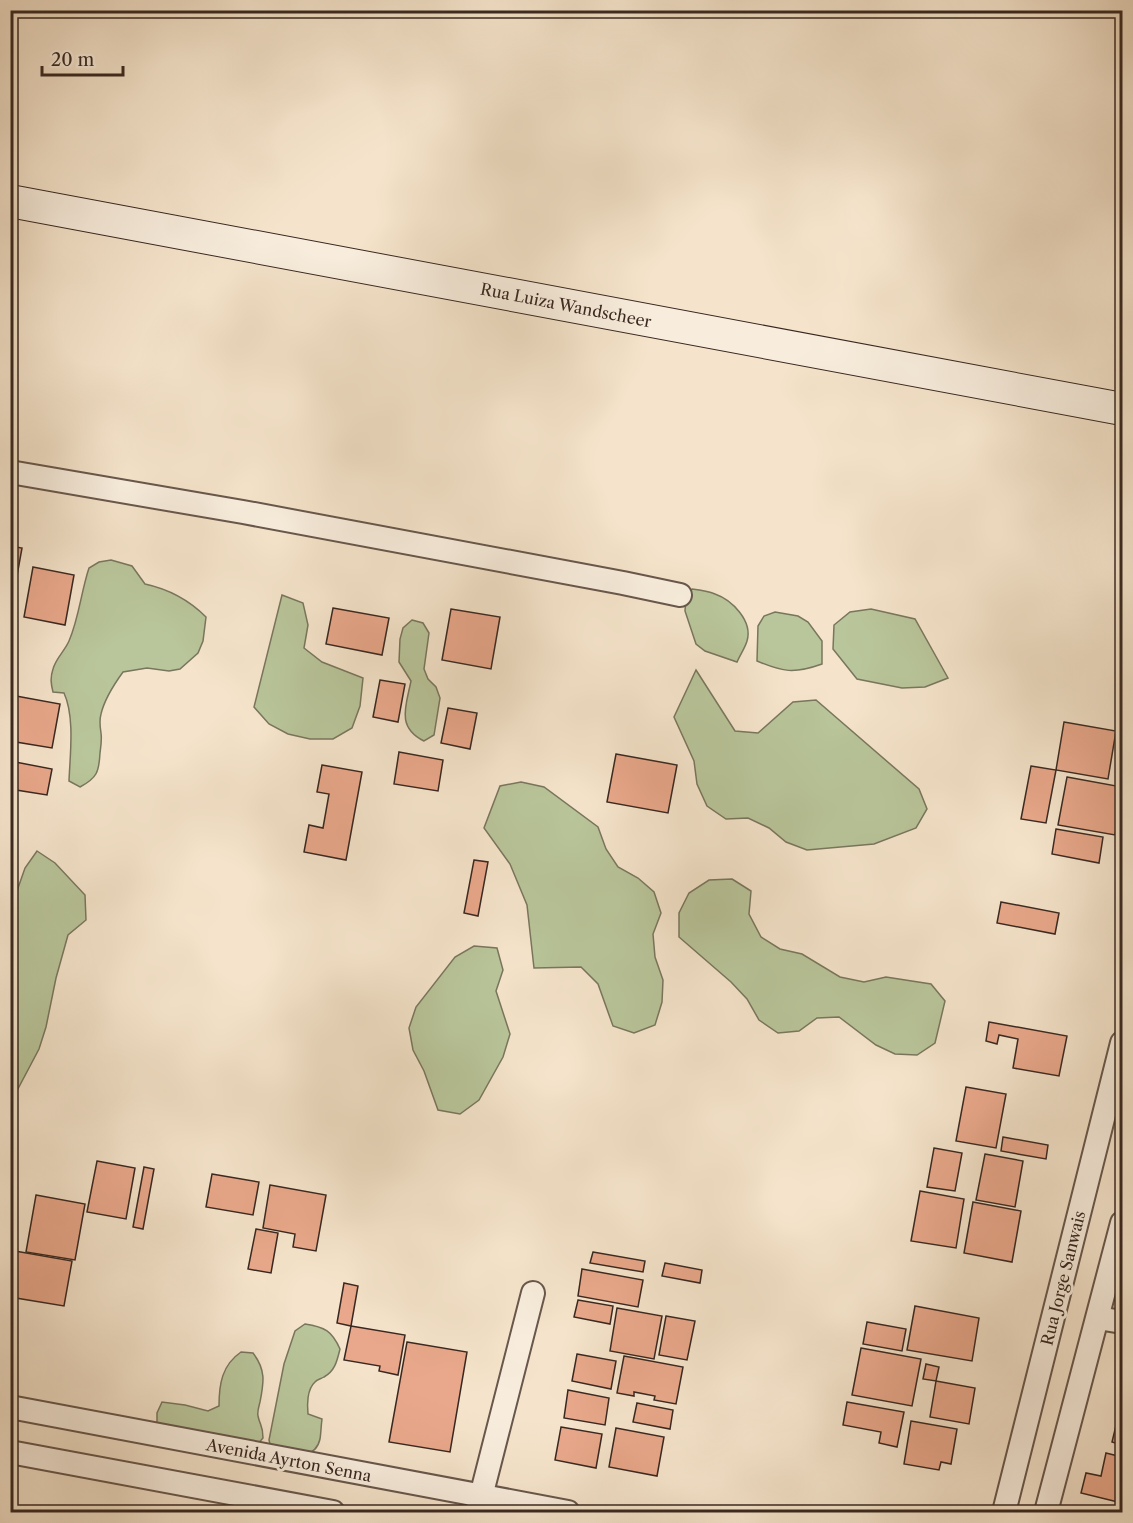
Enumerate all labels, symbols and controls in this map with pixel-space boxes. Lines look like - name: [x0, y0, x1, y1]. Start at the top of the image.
- scale bar: [42, 39, 123, 77]
- text: 20 m: [51, 49, 95, 71]
- street label: Rua Luiza Wandscheer: [479, 279, 653, 331]
- street label: Rua Jorge Sanwais: [1037, 1209, 1089, 1347]
- street label: Avenida Ayrton Senna: [204, 1434, 374, 1486]

